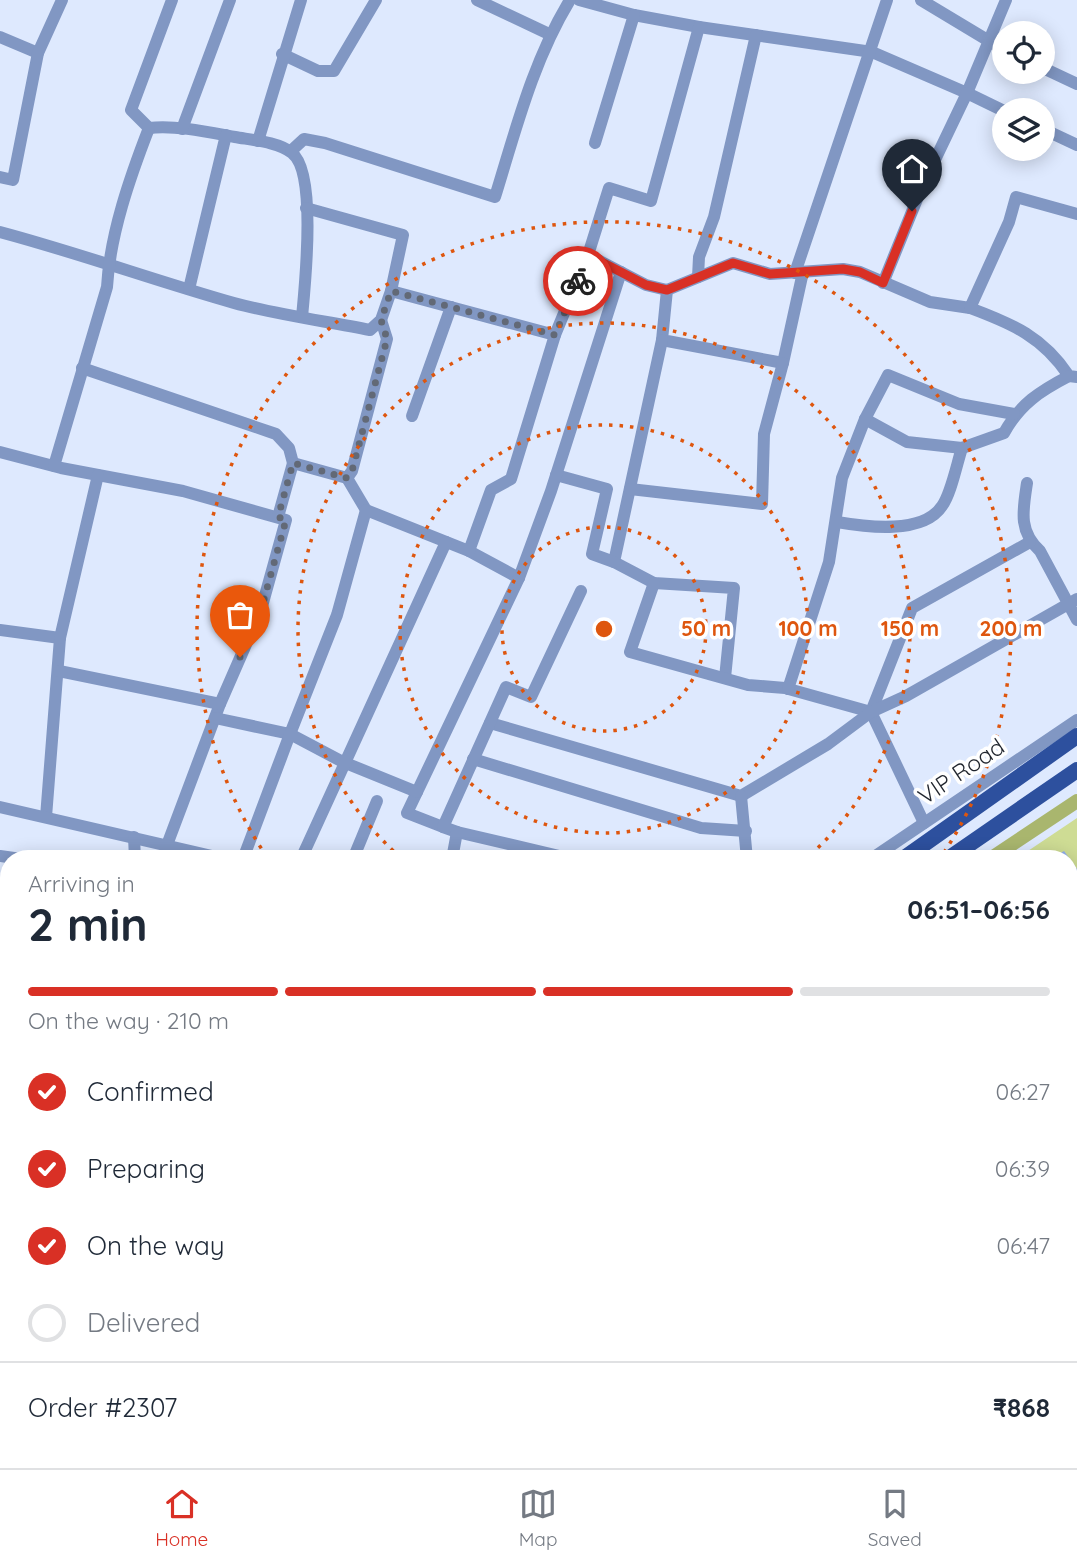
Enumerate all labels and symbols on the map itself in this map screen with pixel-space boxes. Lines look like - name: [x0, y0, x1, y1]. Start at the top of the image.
- pin: [882, 139, 942, 211]
- courier: [543, 246, 613, 316]
- pin: [210, 585, 270, 657]
- text: 50 m: [681, 615, 731, 641]
- text: 100 m: [778, 615, 838, 641]
- text: 150 m: [881, 615, 939, 641]
- text: 200 m: [980, 615, 1042, 641]
- centre of rings: [592, 617, 616, 641]
- street label: VIP Road: [912, 732, 1010, 810]

